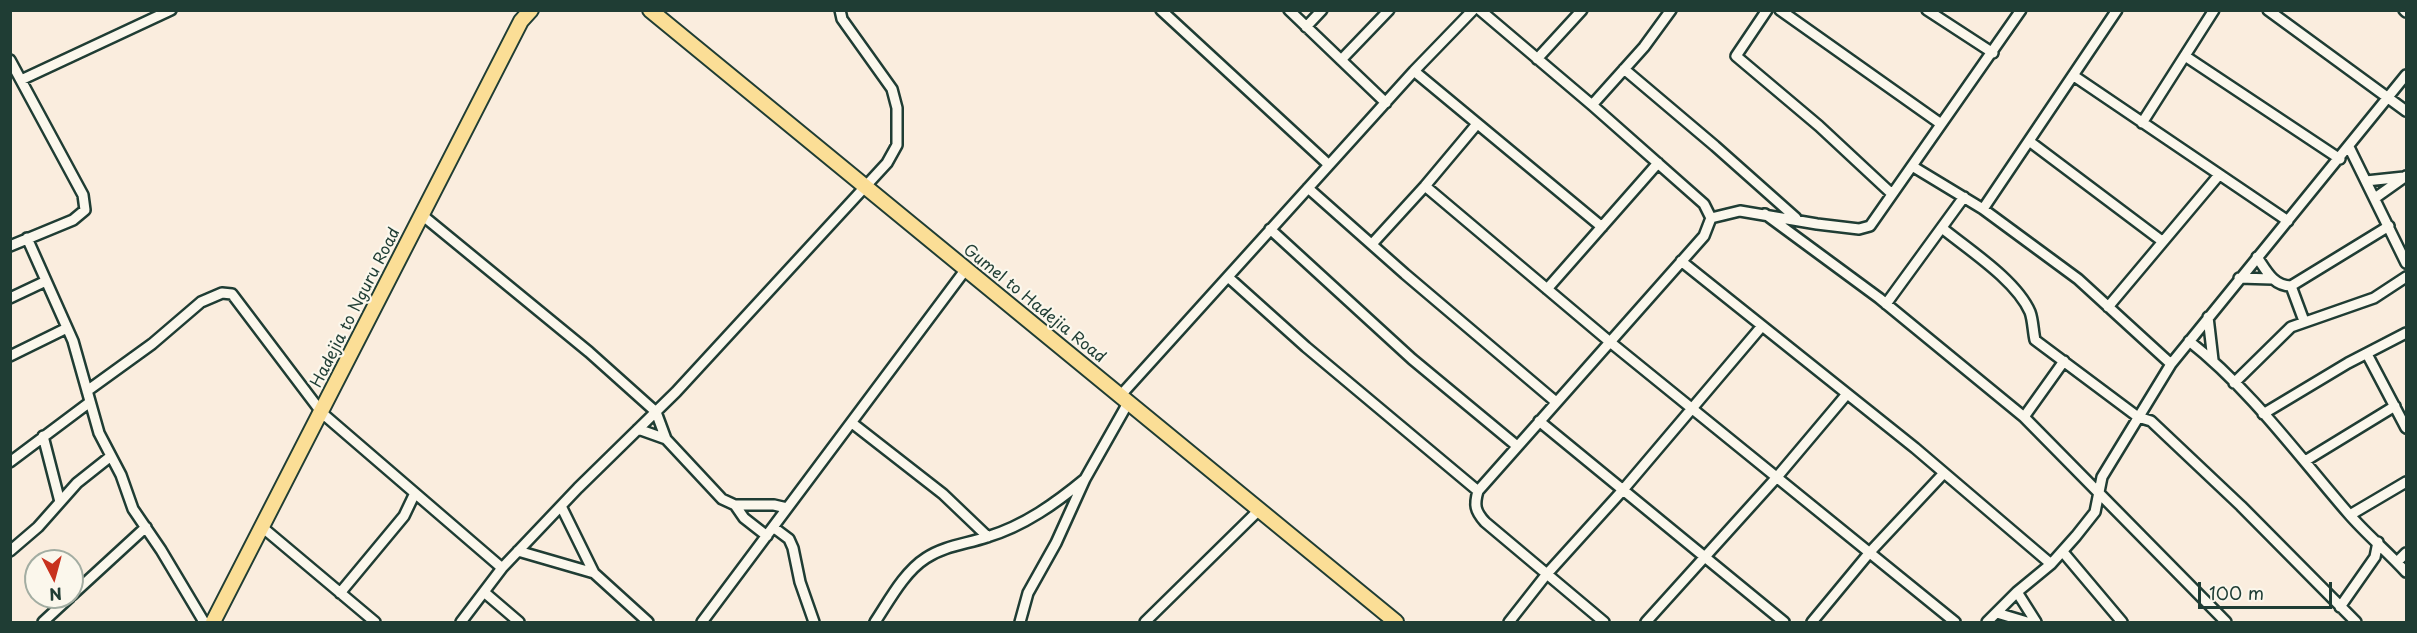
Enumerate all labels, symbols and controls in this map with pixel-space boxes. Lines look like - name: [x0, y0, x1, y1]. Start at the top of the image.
- street label: Hadejia to Nguru Road: [307, 225, 405, 391]
- street label: Gumel to Hadejia Road: [959, 241, 1109, 367]
- north arrow: [24, 549, 84, 609]
- scale bar: [2201, 570, 2334, 608]
- text: 100 m: [2209, 579, 2264, 606]
- text: N: [48, 582, 63, 608]

